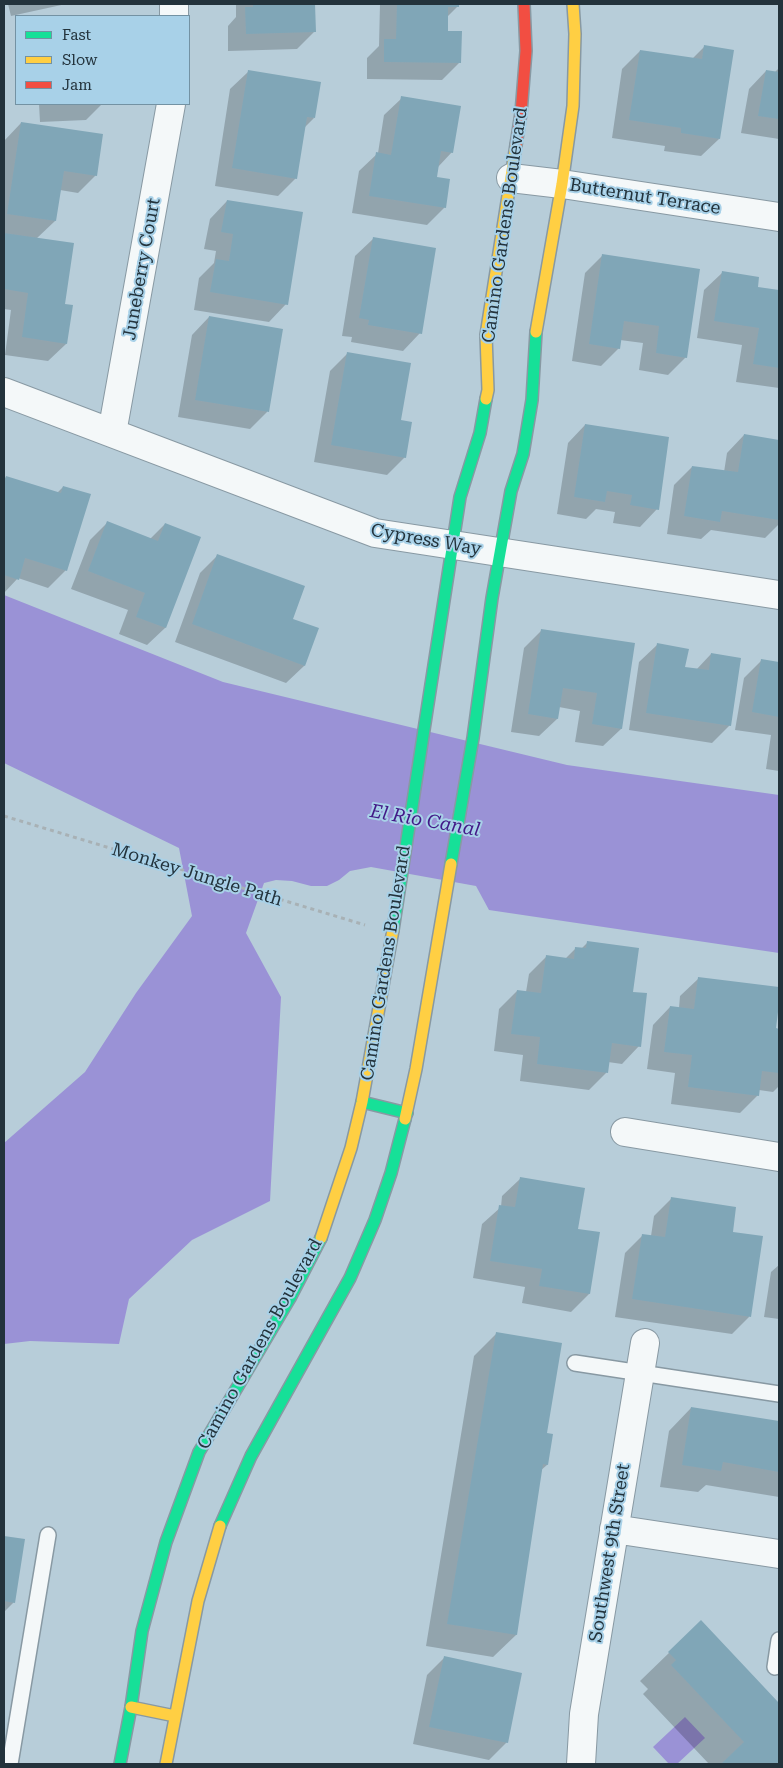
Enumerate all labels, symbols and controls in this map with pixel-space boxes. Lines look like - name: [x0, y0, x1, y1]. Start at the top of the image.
- legend: [15, 15, 190, 105]
- text: Fast: [62, 26, 91, 44]
- text: Slow: [62, 51, 97, 69]
- text: Jam: [62, 76, 92, 94]
- street label: Camino Gardens Boulevard: [478, 106, 532, 344]
- street label: Butternut Terrace: [568, 174, 722, 220]
- street label: Juneberry Court: [119, 196, 165, 342]
- street label: Cypress Way: [369, 520, 483, 560]
- water label: El Rio Canal: [368, 800, 482, 842]
- street label: Monkey Jungle Path: [109, 839, 285, 911]
- street label: Camino Gardens Boulevard: [357, 844, 415, 1082]
- street label: Camino Gardens Boulevard: [193, 1235, 327, 1453]
- street label: Southwest 9th Street: [585, 1462, 635, 1644]

